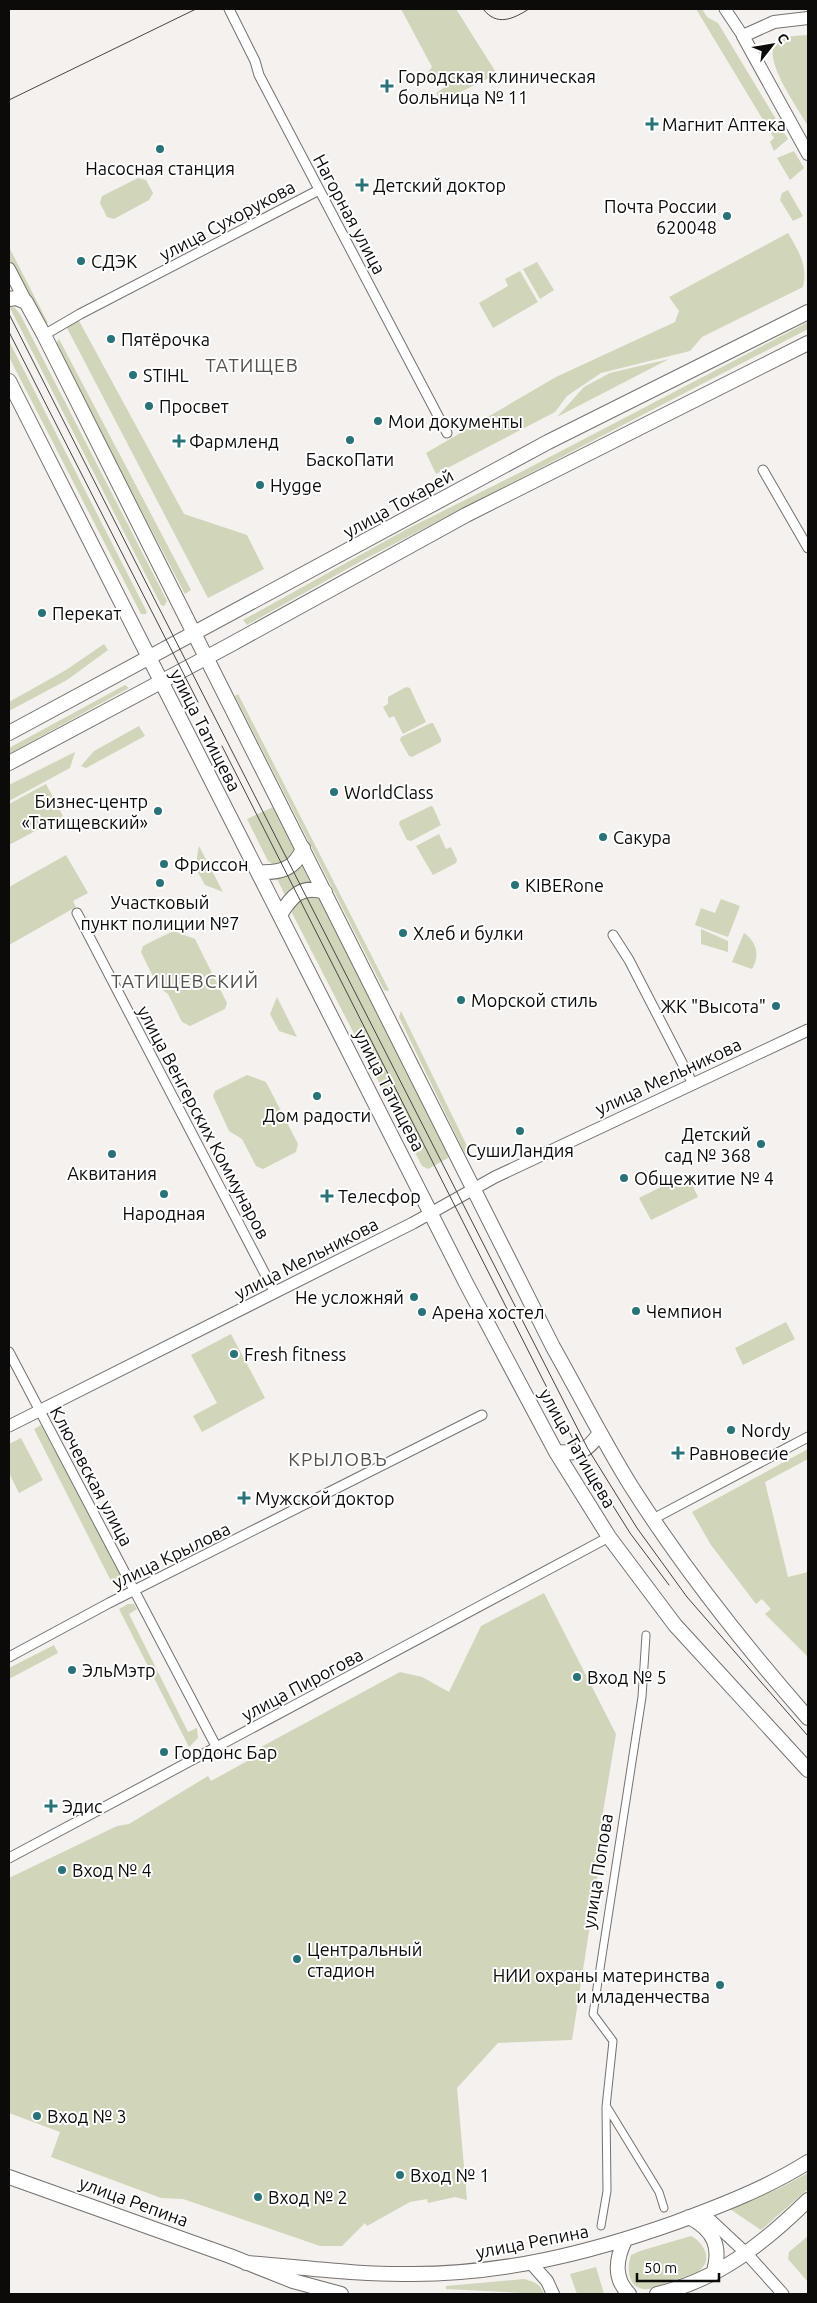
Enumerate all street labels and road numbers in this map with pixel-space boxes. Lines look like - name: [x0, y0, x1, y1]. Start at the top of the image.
- street label: Нагорная улица: [310, 151, 390, 277]
- street label: улица Сухорукова: [156, 176, 298, 264]
- street label: улица Токарей: [339, 465, 457, 541]
- street label: улица Татищева: [167, 666, 245, 794]
- street label: улица Венгерских Коммунаров: [134, 1002, 274, 1242]
- street label: улица Татищева: [351, 1026, 429, 1154]
- street label: улица Мельникова: [592, 1033, 744, 1119]
- street label: улица Мельникова: [231, 1213, 381, 1303]
- street label: улица Татищева: [536, 1385, 620, 1511]
- street label: Ключевская улица: [47, 1403, 137, 1549]
- street label: улица Крылова: [109, 1518, 233, 1592]
- street label: улица Пирогова: [238, 1644, 366, 1724]
- street label: улица Попова: [578, 1812, 616, 1930]
- street label: улица Репина: [77, 2172, 191, 2230]
- street label: улица Репина: [474, 2220, 590, 2262]

